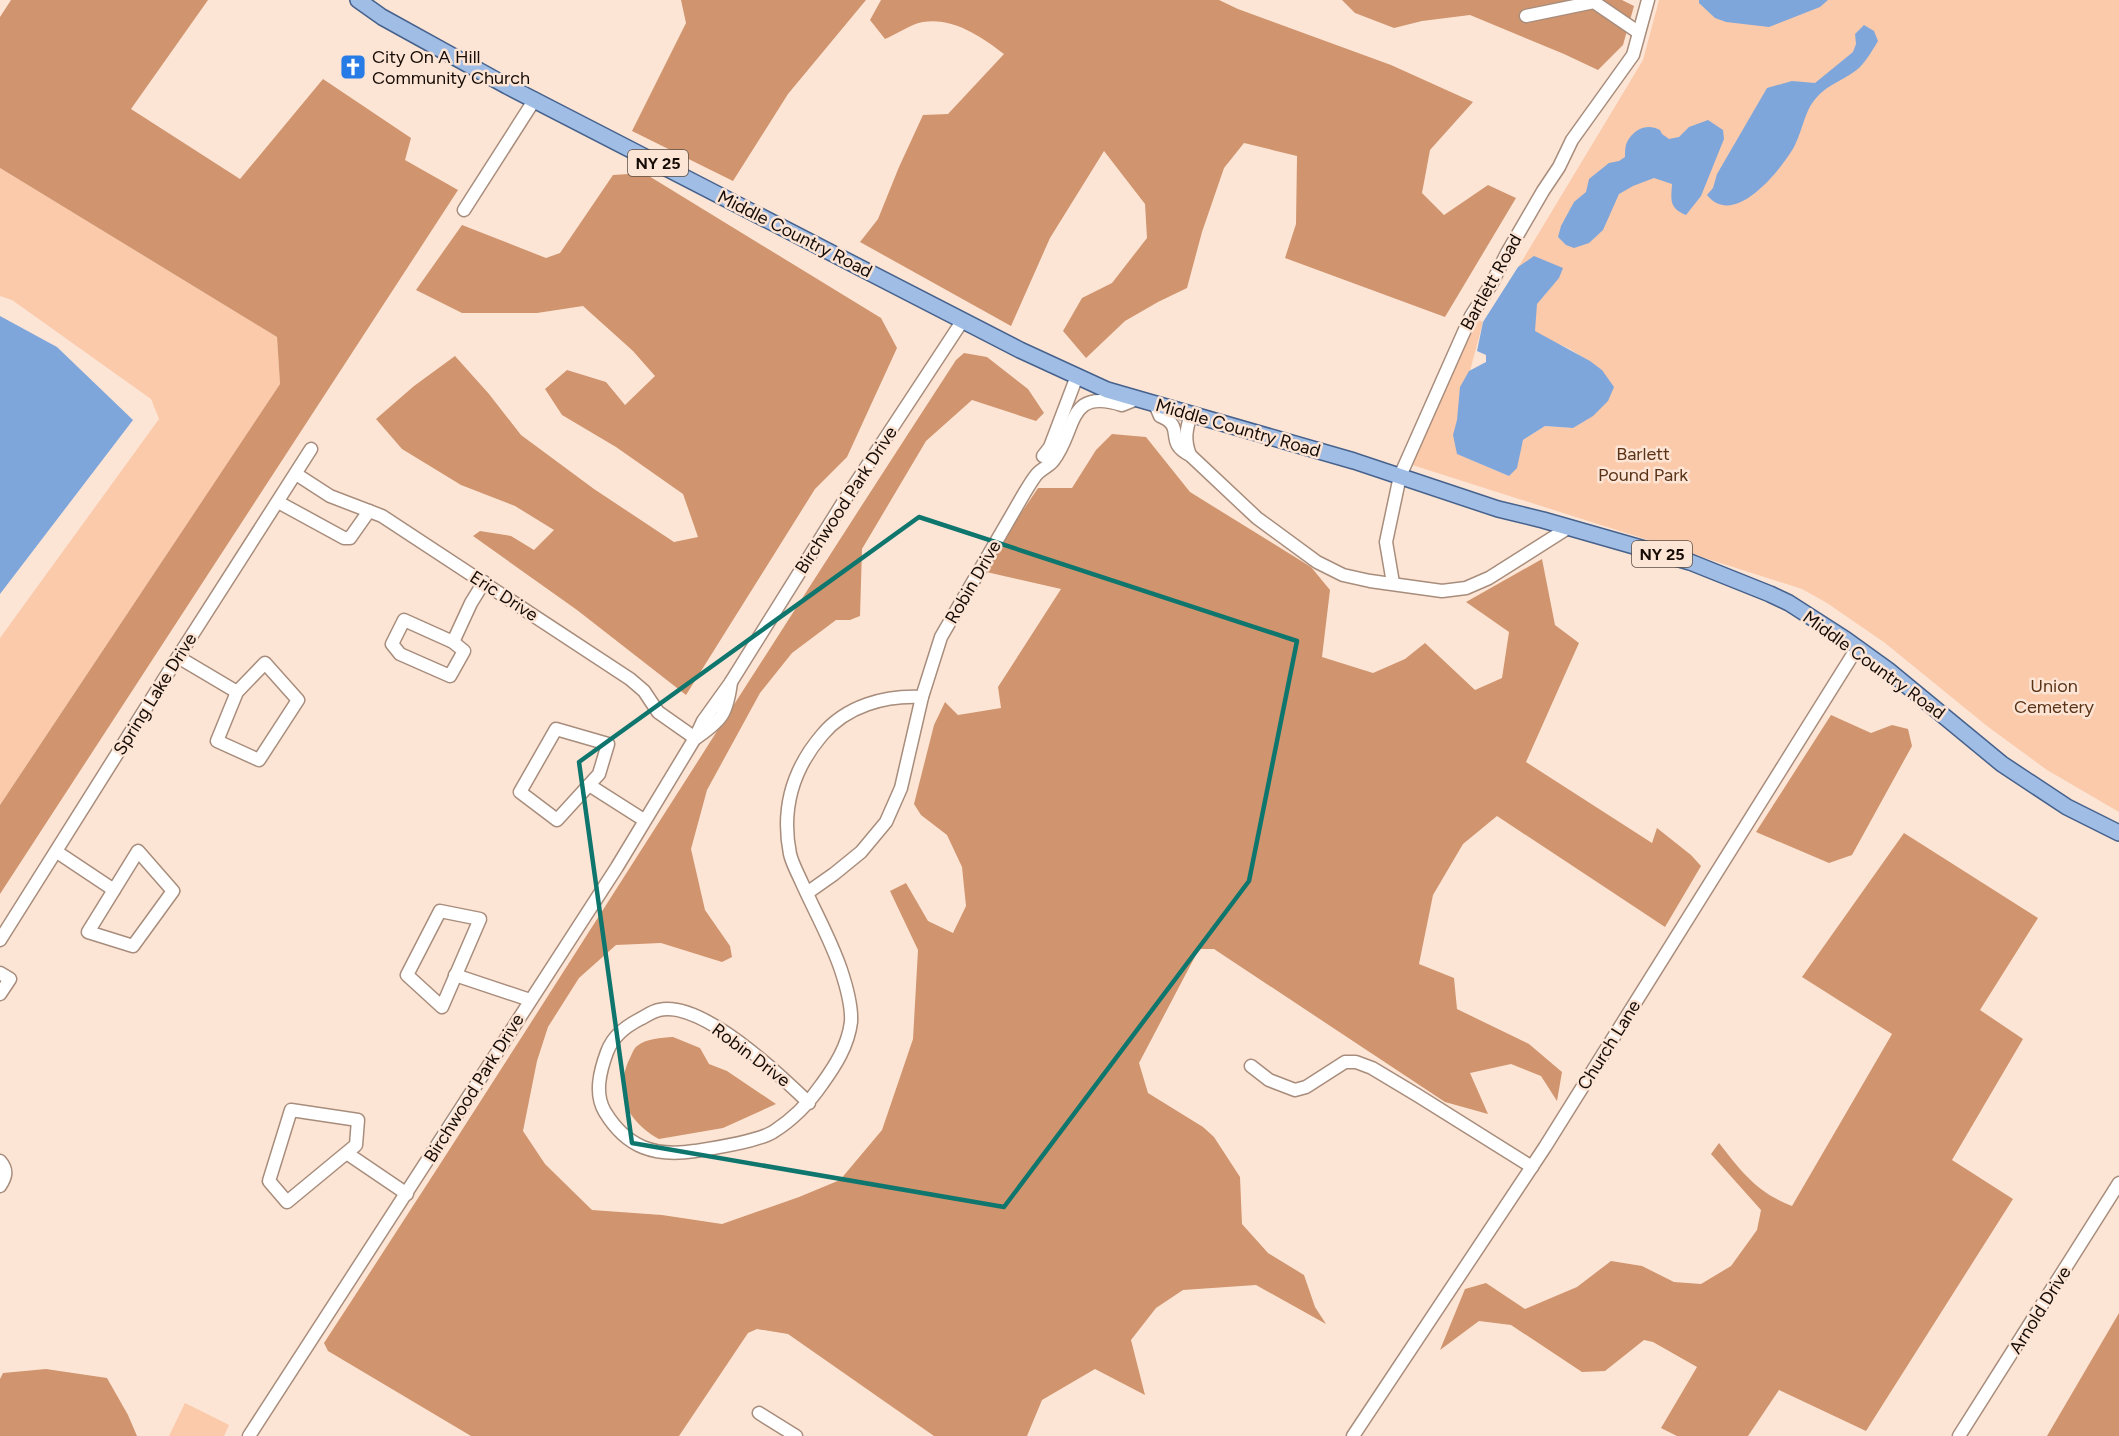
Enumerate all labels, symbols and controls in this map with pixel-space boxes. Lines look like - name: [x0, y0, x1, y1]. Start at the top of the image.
- place label: City On A Hill Community Church: [372, 46, 530, 89]
- church icon: City On A Hill Community Church: [338, 52, 368, 82]
- road number: NY 25: [628, 150, 688, 176]
- street label: Middle Country Road: [714, 185, 876, 283]
- street label: Bartlett Road: [1456, 230, 1526, 334]
- street label: Middle Country Road: [1153, 394, 1323, 462]
- street label: Birchwood Park Drive: [790, 422, 902, 578]
- park label: Barlett Pound Park: [1598, 443, 1688, 486]
- street label: Robin Drive: [940, 536, 1006, 628]
- road number: NY 25: [1632, 541, 1692, 567]
- street label: Eric Drive: [466, 566, 542, 626]
- street label: Middle Country Road: [1799, 606, 1949, 724]
- street label: Spring Lake Drive: [109, 629, 202, 759]
- park label: Union Cemetery: [2014, 675, 2095, 718]
- street label: Church Lane: [1573, 996, 1645, 1094]
- street label: Birchwood Park Drive: [419, 1010, 529, 1166]
- street label: Robin Drive: [707, 1018, 795, 1092]
- street label: Arnold Drive: [2004, 1262, 2076, 1358]

